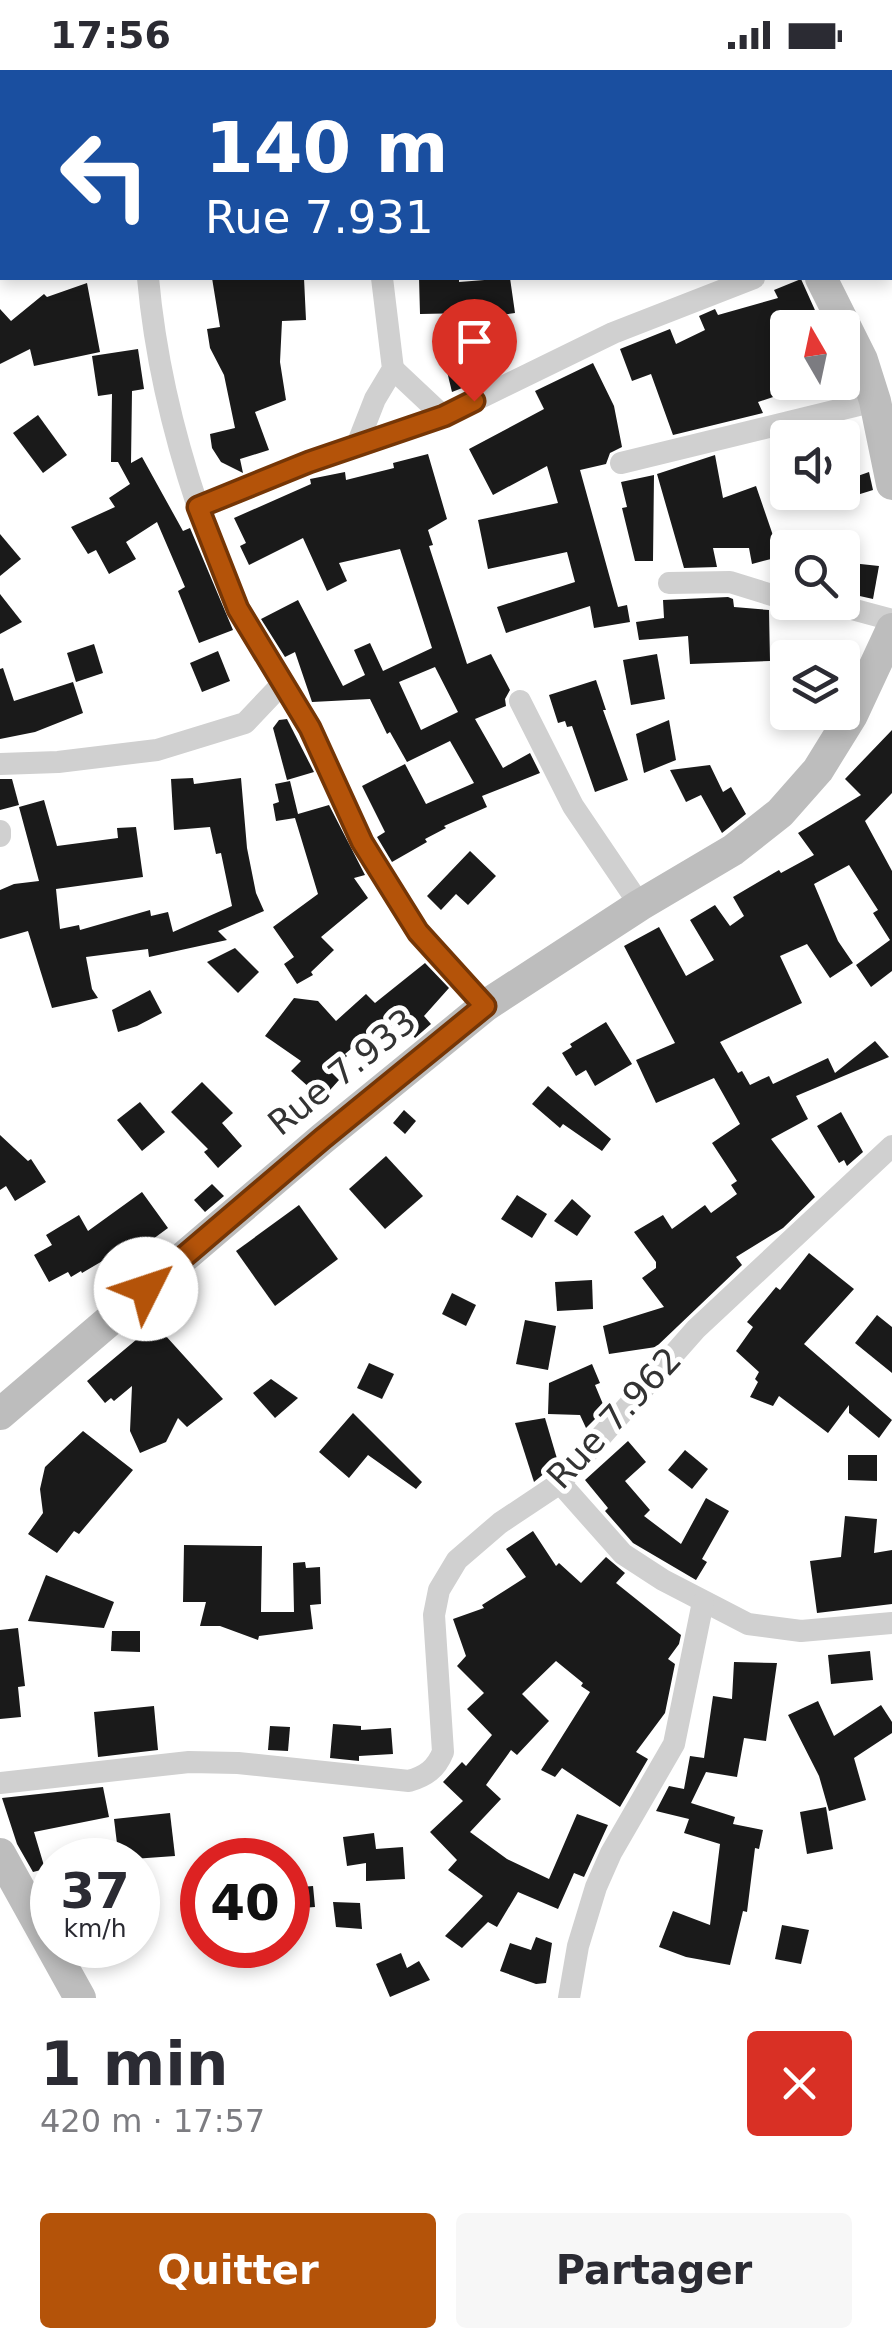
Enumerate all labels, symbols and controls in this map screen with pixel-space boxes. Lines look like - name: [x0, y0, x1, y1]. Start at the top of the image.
- text: 17:56: [50, 13, 171, 57]
- text: 140 m: [205, 107, 448, 189]
- icon: left: [40, 110, 170, 240]
- text: Rue 7.931: [205, 191, 434, 244]
- pin: [432, 299, 517, 402]
- north arrow: [770, 310, 860, 400]
- map controls: [770, 310, 860, 730]
- icon: arrive: [447, 314, 502, 369]
- button: sound: [770, 420, 860, 510]
- button: search: [770, 530, 860, 620]
- button: layers: [770, 640, 860, 730]
- street label: Rue 7.933: [260, 1001, 424, 1143]
- position arrow: [94, 1237, 198, 1341]
- street label: Rue 7.962: [539, 1339, 689, 1497]
- speed limit sign: 40: [180, 1838, 310, 1968]
- text: 37: [60, 1862, 130, 1920]
- text: km/h: [63, 1914, 127, 1943]
- text: 1 min: [40, 2029, 228, 2099]
- button: close: [747, 2031, 852, 2136]
- text: 420 m · 17:57: [40, 2102, 265, 2140]
- button: Quitter: [40, 2213, 436, 2328]
- button: Partager: [456, 2213, 852, 2328]

